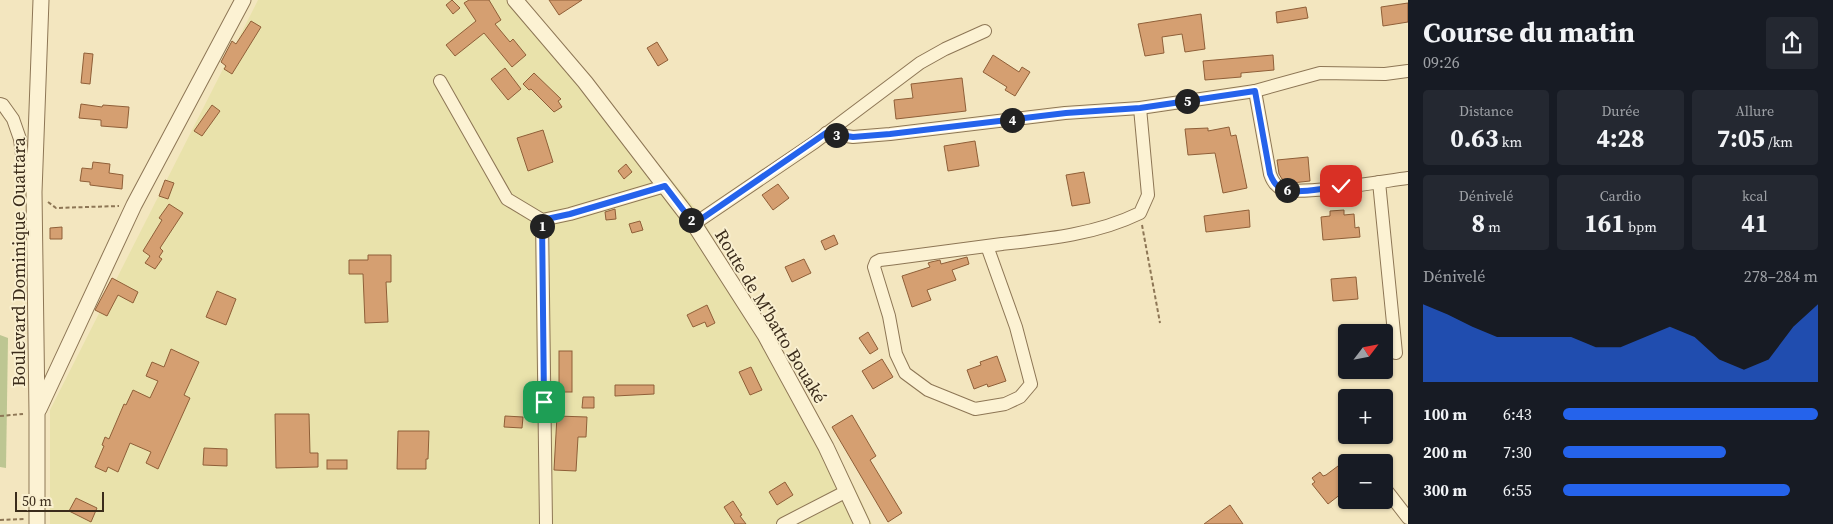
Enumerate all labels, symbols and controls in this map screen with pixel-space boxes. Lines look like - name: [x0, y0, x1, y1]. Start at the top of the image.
- text: Course du matin: [1423, 13, 1635, 51]
- button: share: [1766, 17, 1818, 69]
- text: 09:26: [1423, 51, 1460, 73]
- pin: 5: [1174, 88, 1200, 114]
- text: 5: [1184, 91, 1191, 111]
- text: Distance: [1459, 101, 1513, 121]
- text: Durée: [1601, 101, 1640, 121]
- text: Allure: [1736, 101, 1774, 121]
- pin: 4: [1000, 108, 1024, 132]
- text: 4: [1009, 110, 1016, 130]
- text: 0.63: [1450, 121, 1498, 155]
- text: 4:28: [1596, 121, 1645, 155]
- text: 7:05: [1717, 121, 1765, 155]
- pin: 3: [824, 122, 848, 148]
- text: 3: [833, 125, 840, 145]
- text: km: [1498, 132, 1522, 152]
- text: /km: [1765, 132, 1793, 152]
- street label: Boulevard Dominique Ouattara: [6, 136, 31, 387]
- pin: [1320, 165, 1362, 207]
- icon: check: [1327, 172, 1355, 200]
- pin: 6: [1274, 178, 1300, 202]
- text: 6: [1284, 180, 1291, 200]
- text: Dénivelé: [1459, 186, 1513, 206]
- text: Cardio: [1600, 186, 1641, 206]
- text: kcal: [1742, 186, 1768, 206]
- text: 8: [1471, 206, 1485, 240]
- text: 161: [1584, 206, 1625, 240]
- text: 41: [1741, 206, 1768, 240]
- pin: 2: [678, 208, 704, 232]
- text: 2: [688, 210, 695, 230]
- pin: 1: [530, 214, 554, 238]
- text: 1: [539, 216, 546, 236]
- text: m: [1485, 217, 1501, 237]
- text: bpm: [1625, 217, 1657, 237]
- street label: Route de M'batto Bouaké: [709, 224, 833, 408]
- text: Dénivelé: [1423, 265, 1485, 287]
- text: 278–284 m: [1744, 265, 1818, 287]
- north arrow: [1338, 324, 1392, 379]
- map controls: [1338, 324, 1393, 509]
- pin: [523, 381, 565, 423]
- icon: arrive: [530, 388, 558, 416]
- button: +: [1338, 389, 1393, 444]
- text: 100 m: [1423, 403, 1467, 425]
- text: 6:43: [1503, 403, 1532, 425]
- text: 200 m: [1423, 441, 1467, 463]
- text: 7:30: [1503, 441, 1532, 463]
- button: −: [1338, 454, 1393, 509]
- text: 300 m: [1423, 479, 1467, 501]
- text: 6:55: [1503, 479, 1532, 501]
- scale bar: [15, 489, 104, 512]
- text: 50 m: [22, 491, 52, 511]

